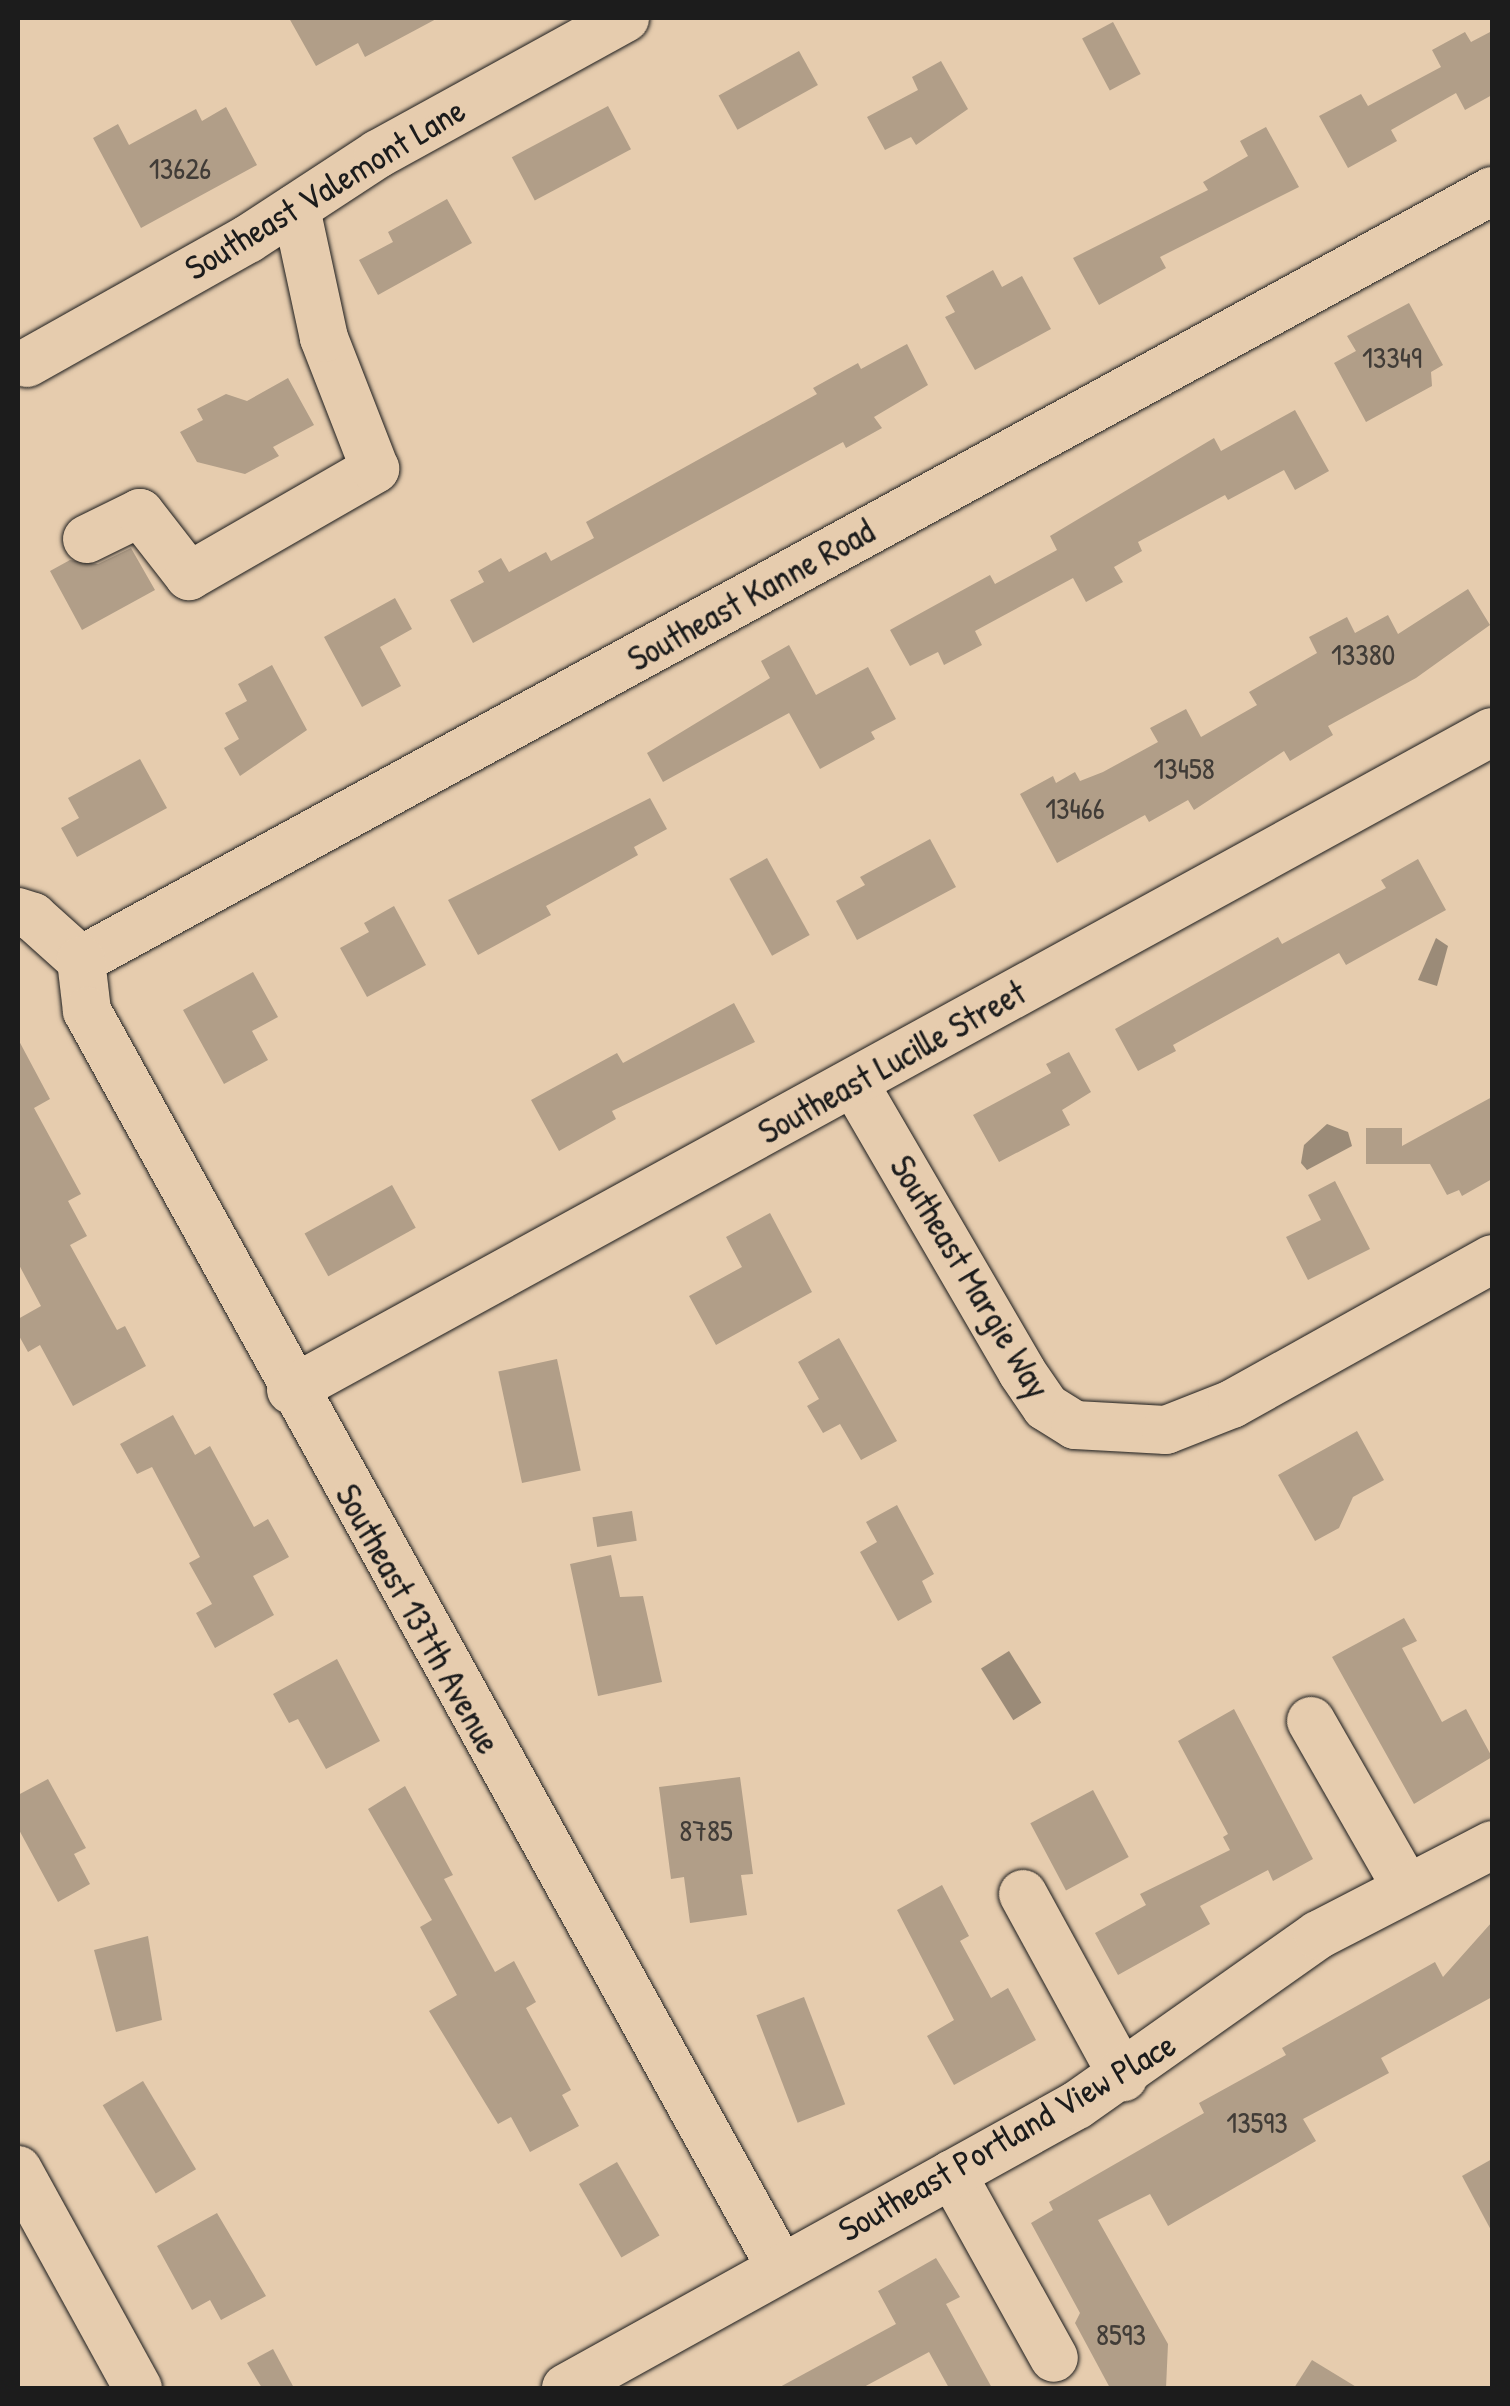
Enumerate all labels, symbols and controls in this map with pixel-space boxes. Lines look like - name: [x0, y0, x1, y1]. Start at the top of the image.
- street label: Southeast Valemont Lane: [177, 89, 473, 289]
- house number: 13626: [149, 150, 211, 186]
- house number: 13349: [1362, 339, 1422, 375]
- street label: Southeast Kanne Road: [620, 510, 882, 680]
- house number: 13380: [1331, 636, 1395, 672]
- house number: 13458: [1153, 750, 1215, 786]
- house number: 13466: [1045, 790, 1105, 826]
- street label: Southeast Lucille Street: [751, 971, 1033, 1153]
- street label: Southeast Margie Way: [881, 1148, 1059, 1406]
- street label: Southeast 137th Avenue: [327, 1477, 509, 1761]
- house number: 8785: [679, 1812, 733, 1848]
- street label: Southeast Portland View Place: [831, 2023, 1183, 2251]
- house number: 13593: [1226, 2104, 1288, 2140]
- house number: 8593: [1096, 2316, 1146, 2352]

